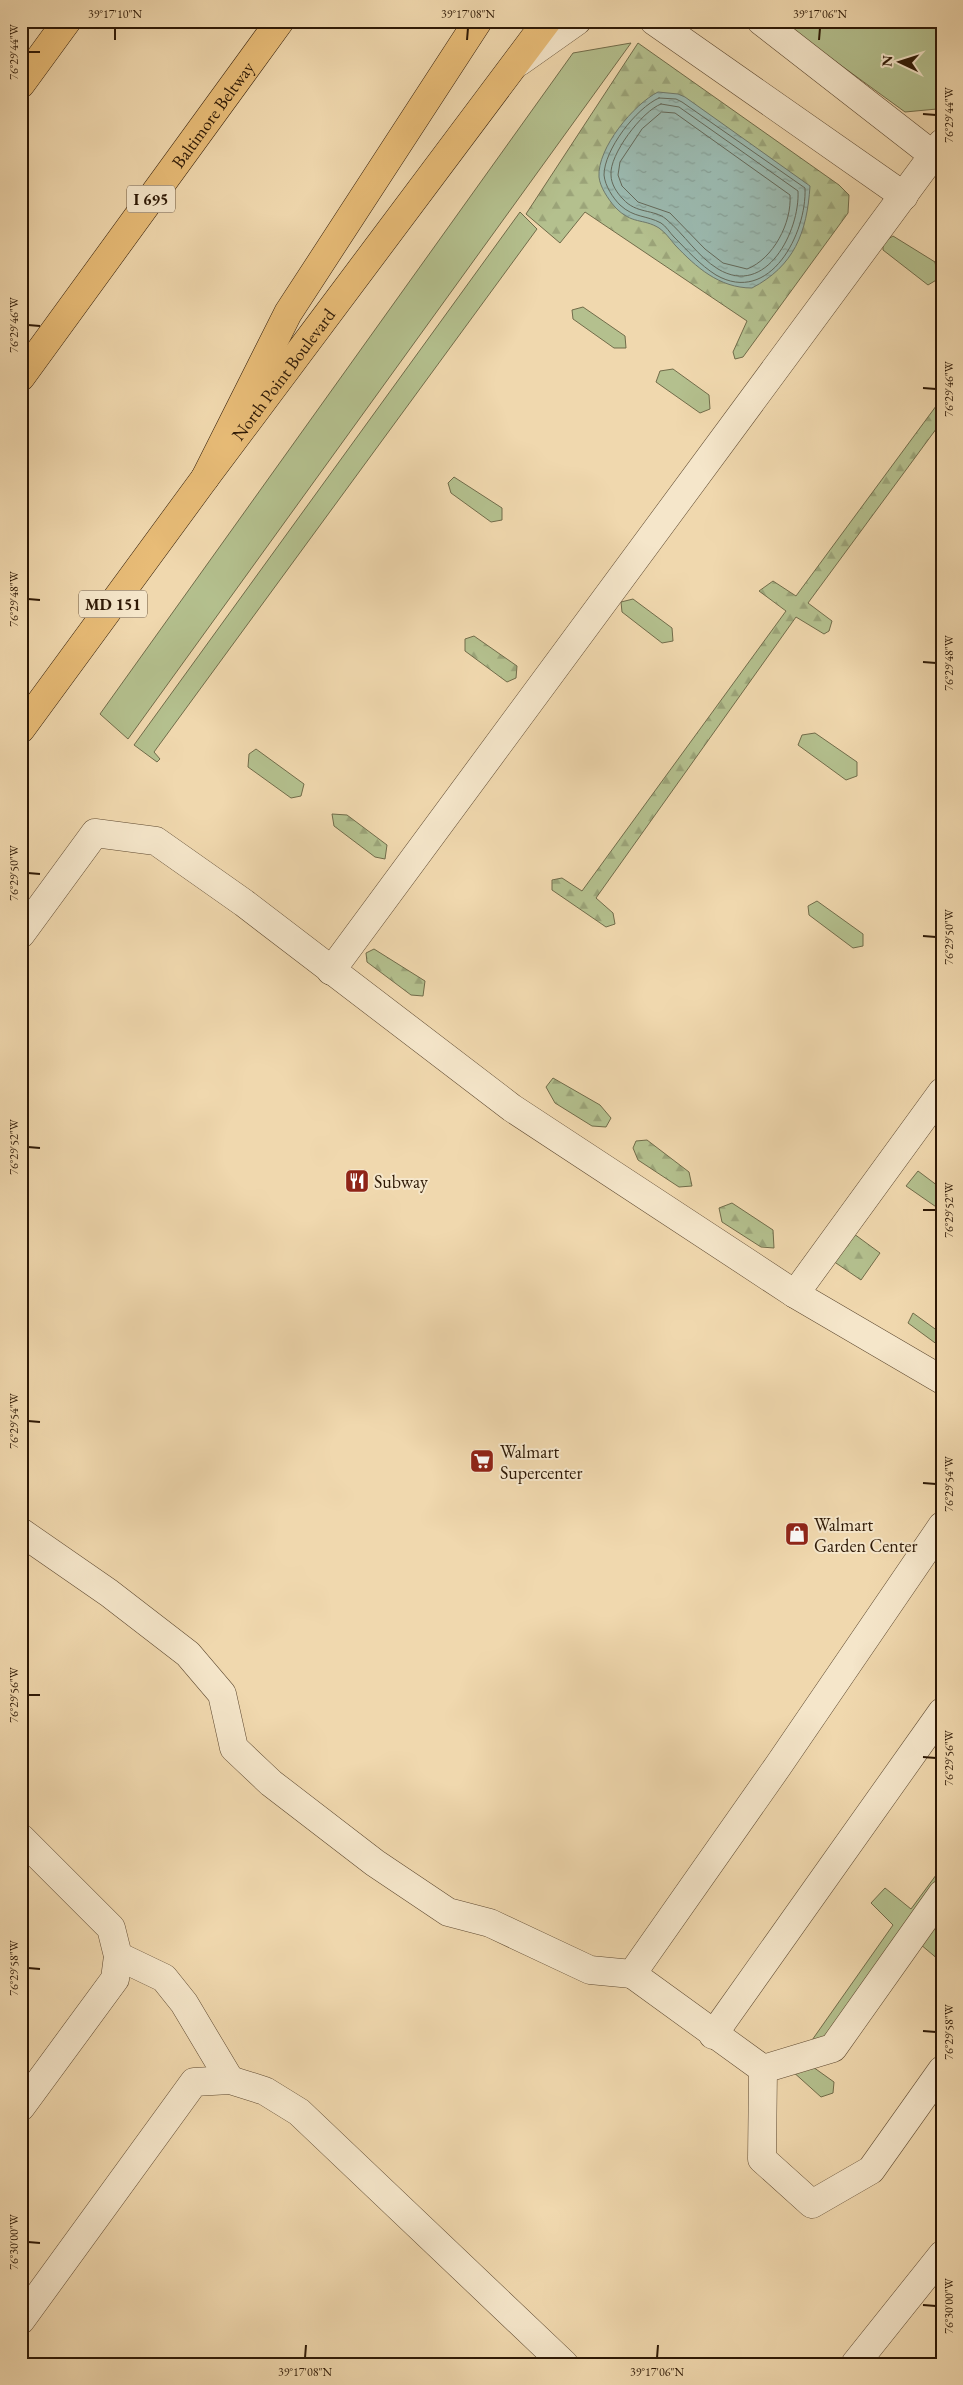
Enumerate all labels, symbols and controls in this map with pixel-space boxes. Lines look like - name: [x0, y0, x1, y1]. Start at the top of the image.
- text: 39°17'10"N: [88, 6, 142, 22]
- text: 39°17'08"N: [441, 6, 495, 22]
- text: 39°17'06"N: [793, 6, 847, 22]
- text: 76°29'44"W: [6, 23, 22, 80]
- north arrow: [876, 38, 926, 88]
- text: N: [878, 54, 896, 67]
- street label: Baltimore Beltway: [166, 56, 259, 172]
- text: 76°29'44"W: [941, 86, 957, 143]
- road number: I 695: [127, 185, 175, 212]
- text: 76°29'46"W: [6, 296, 22, 353]
- street label: North Point Boulevard: [226, 303, 340, 445]
- text: 76°29'46"W: [941, 360, 957, 417]
- text: 76°29'48"W: [6, 570, 22, 627]
- road number: MD 151: [79, 590, 147, 618]
- text: 76°29'48"W: [941, 634, 957, 691]
- text: 76°29'50"W: [6, 844, 22, 901]
- text: 76°29'50"W: [941, 908, 957, 965]
- text: 76°29'52"W: [6, 1118, 22, 1175]
- restaurant icon: Subway: [344, 1168, 370, 1194]
- place label: Subway: [374, 1170, 428, 1193]
- text: 76°29'52"W: [941, 1181, 957, 1238]
- text: 76°29'54"W: [6, 1392, 22, 1449]
- place label: Walmart Supercenter: [500, 1440, 582, 1484]
- supermarket icon: Walmart Supercenter: [469, 1448, 495, 1474]
- text: 76°29'54"W: [941, 1455, 957, 1512]
- place label: Walmart Garden Center: [814, 1513, 918, 1557]
- shop icon: Walmart Garden Center: [784, 1521, 810, 1547]
- text: 76°29'56"W: [6, 1666, 22, 1723]
- text: 76°29'56"W: [941, 1729, 957, 1786]
- text: 76°29'58"W: [6, 1939, 22, 1996]
- text: 76°29'58"W: [941, 2003, 957, 2060]
- text: 76°30'00"W: [6, 2213, 22, 2270]
- text: 76°30'00"W: [941, 2277, 957, 2334]
- text: 39°17'08"N: [278, 2364, 332, 2380]
- text: 39°17'06"N: [630, 2364, 684, 2380]

